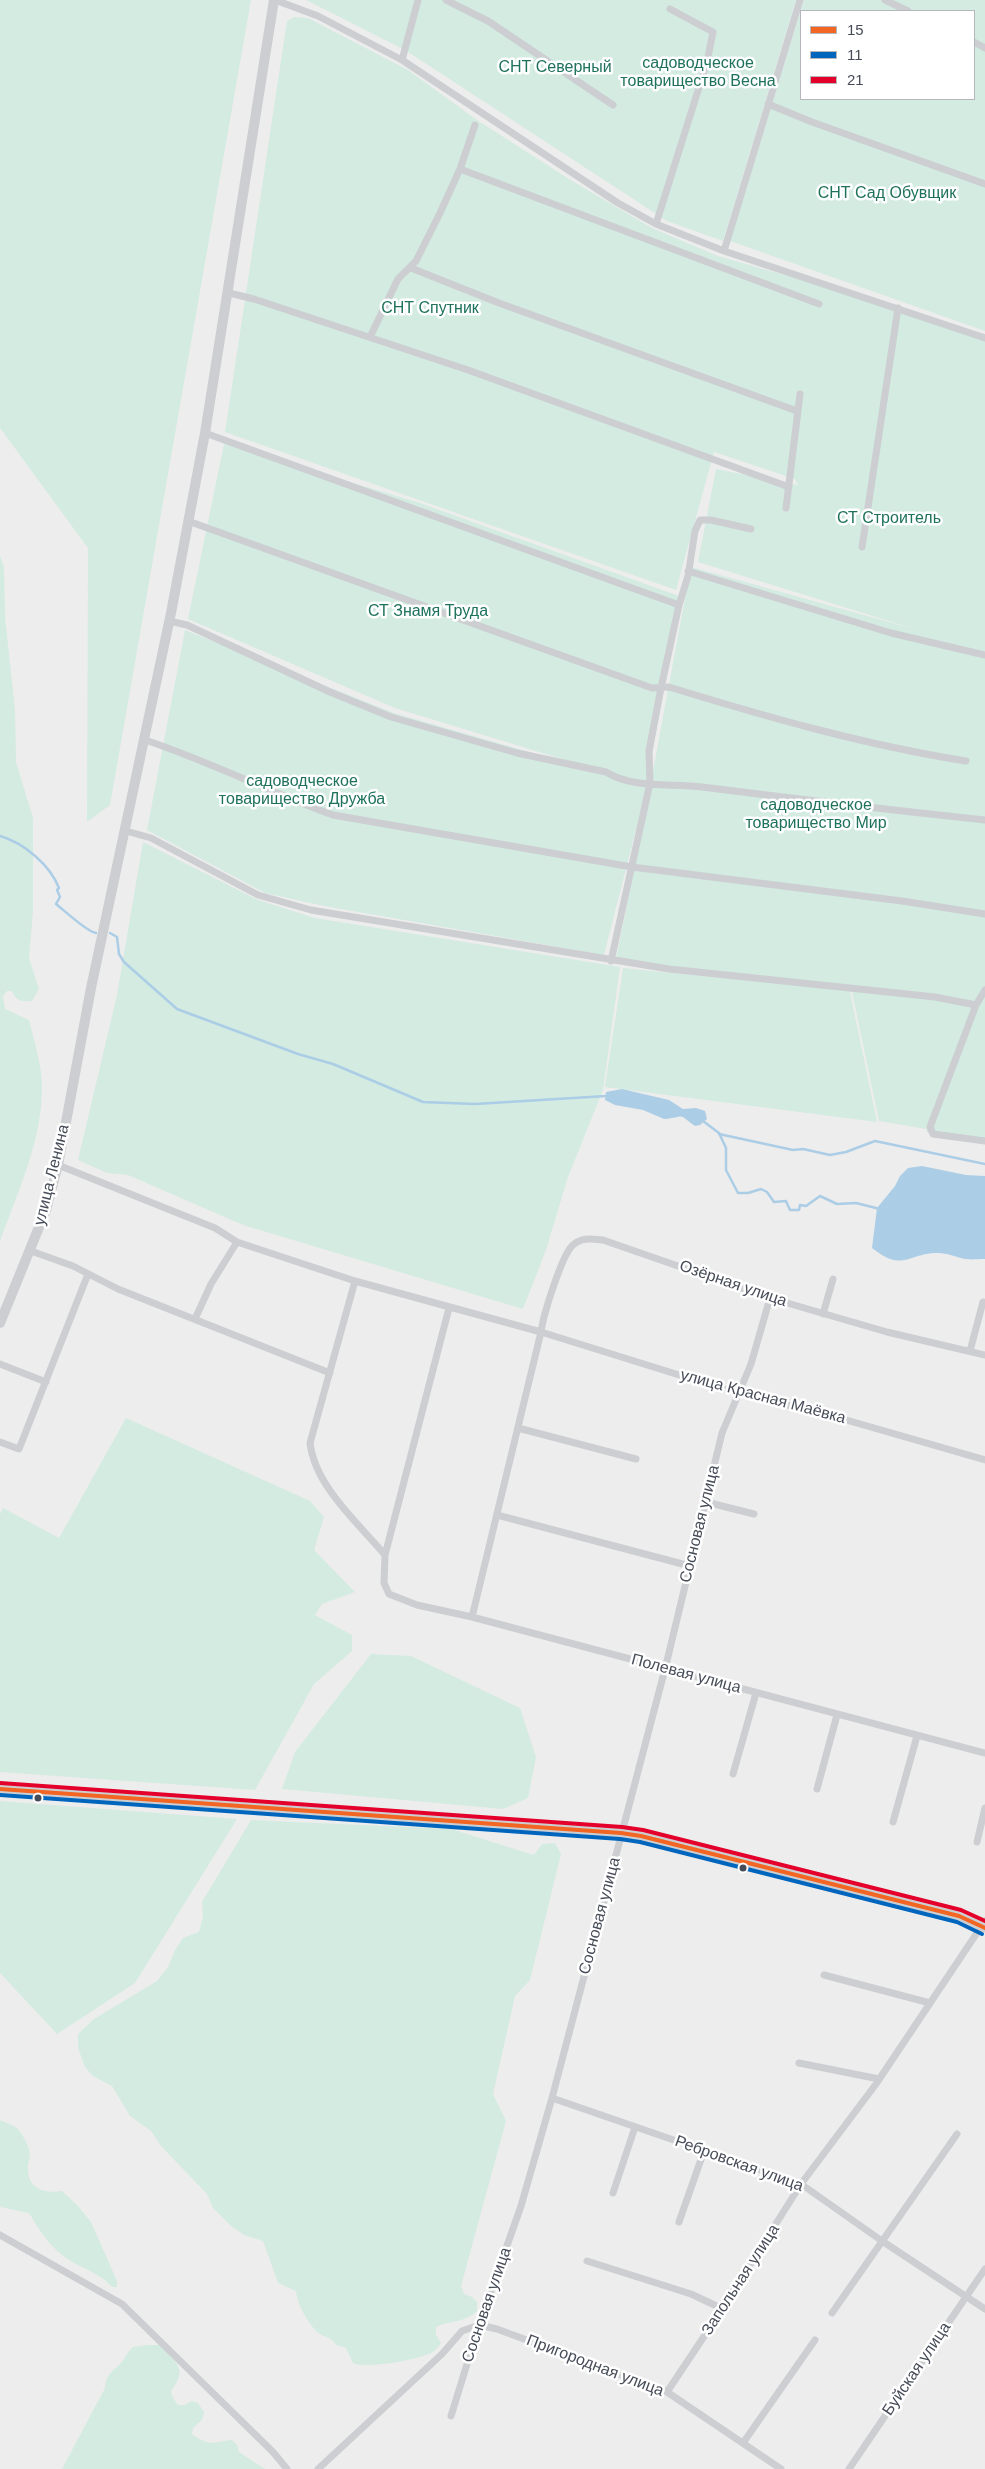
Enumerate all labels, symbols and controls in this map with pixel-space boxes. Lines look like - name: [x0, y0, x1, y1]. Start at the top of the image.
- legend: [800, 10, 975, 100]
- text: 15: [847, 21, 864, 38]
- text: 11: [847, 46, 863, 63]
- park label: садоводческое товарищество Весна: [620, 54, 776, 92]
- park label: СНТ Северный: [498, 58, 612, 78]
- text: 21: [847, 71, 864, 88]
- park label: СНТ Сад Обувщик: [818, 184, 956, 204]
- park label: СНТ Спутник: [381, 299, 479, 319]
- park label: СТ Строитель: [837, 509, 941, 529]
- park label: СТ Знамя Труда: [368, 602, 488, 622]
- park label: садоводческое товарищество Дружба: [219, 772, 385, 810]
- park label: садоводческое товарищество Мир: [745, 796, 887, 834]
- street label: улица Ленина: [30, 1123, 74, 1227]
- street label: Озёрная улица: [677, 1257, 789, 1311]
- street label: улица Красная Маёвка: [678, 1366, 848, 1428]
- street label: Сосновая улица: [676, 1463, 724, 1585]
- street label: Полевая улица: [629, 1650, 743, 1698]
- unlabelled marker: [33, 1793, 43, 1803]
- street label: Сосновая улица: [575, 1855, 625, 1977]
- unlabelled marker: [738, 1863, 748, 1873]
- street label: Ребровская улица: [672, 2132, 806, 2196]
- street label: Запольная улица: [698, 2221, 784, 2339]
- street label: Сосновая улица: [458, 2245, 516, 2365]
- street label: Буйская улица: [879, 2319, 955, 2419]
- street label: Пригородная улица: [524, 2331, 666, 2401]

